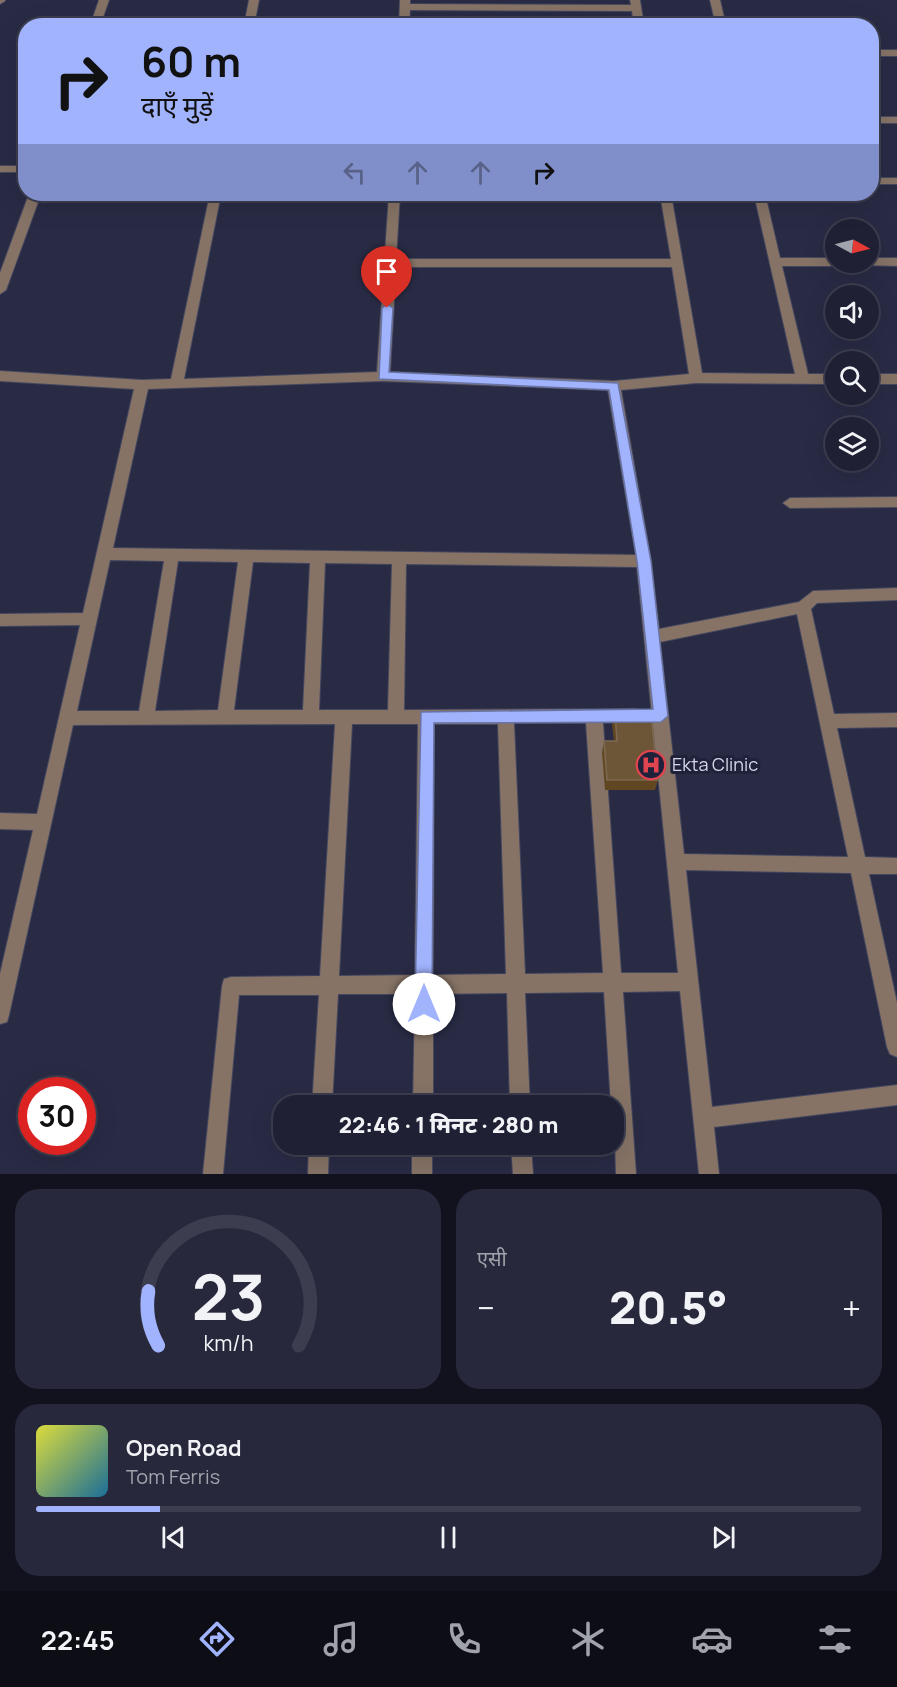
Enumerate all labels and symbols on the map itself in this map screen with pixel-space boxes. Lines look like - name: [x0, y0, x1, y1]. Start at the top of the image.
- north arrow: [825, 219, 879, 273]
- pin: [361, 246, 412, 308]
- hospital icon: Ekta Clinic: [635, 749, 667, 781]
- place label: Ekta Clinic: [672, 752, 758, 776]
- position arrow: [392, 972, 456, 1036]
- speed limit sign: 30: [18, 1077, 96, 1155]

